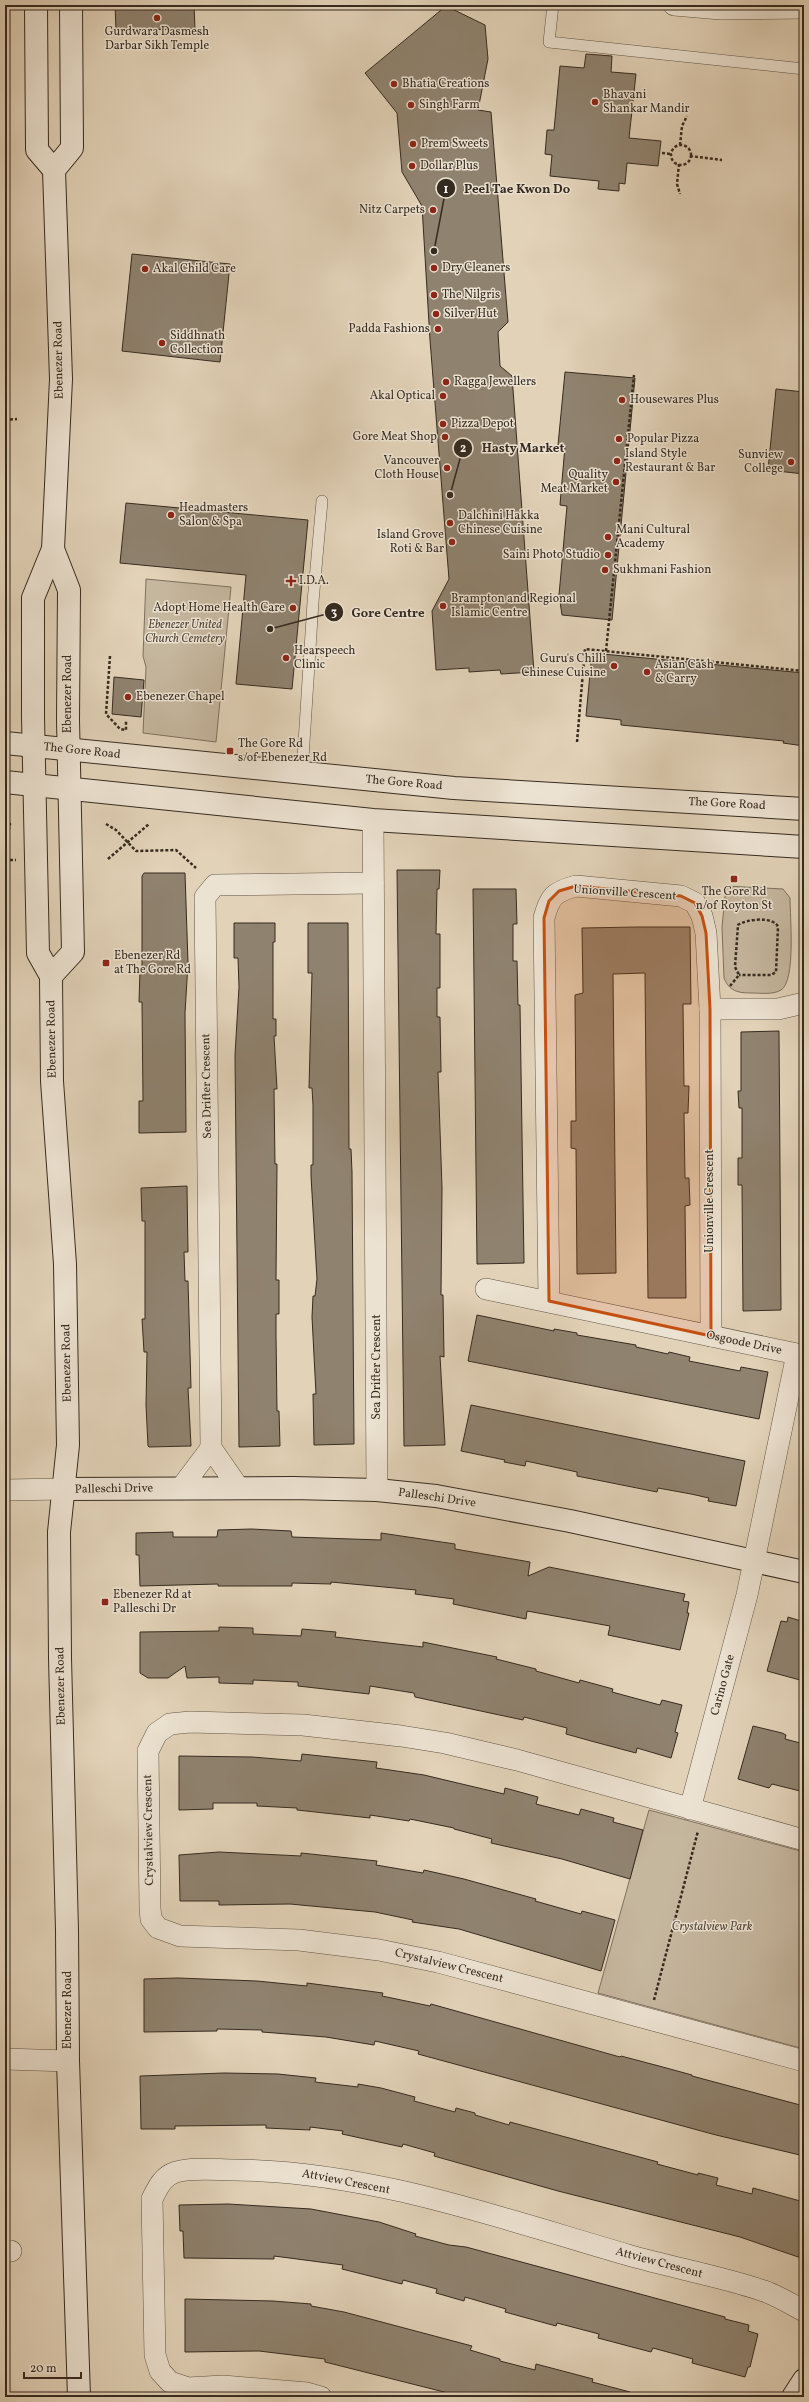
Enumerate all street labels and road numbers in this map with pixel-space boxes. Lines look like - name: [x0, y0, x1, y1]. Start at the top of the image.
- street label: Ebenezer Road: [50, 320, 68, 399]
- street label: Ebenezer Road: [60, 655, 76, 733]
- street label: The Gore Road: [43, 739, 122, 763]
- street label: The Gore Road: [365, 772, 443, 794]
- street label: The Gore Road: [688, 794, 766, 814]
- street label: Unionville Crescent: [573, 881, 677, 905]
- street label: Ebenezer Road: [43, 999, 61, 1078]
- street label: Sea Drifter Crescent: [198, 1033, 216, 1139]
- street label: Unionville Crescent: [702, 1149, 718, 1253]
- street label: Sea Drifter Crescent: [369, 1314, 385, 1420]
- street label: Ebenezer Road: [58, 1323, 76, 1402]
- street label: Osgoode Drive: [705, 1327, 784, 1359]
- street label: Palleschi Drive: [75, 1480, 154, 1498]
- street label: Palleschi Drive: [397, 1485, 477, 1511]
- street label: Ebenezer Road: [52, 1646, 70, 1725]
- street label: Carino Gate: [707, 1652, 739, 1717]
- street label: Crystalview Crescent: [140, 1774, 158, 1886]
- street label: Crystalview Crescent: [393, 1945, 505, 1987]
- street label: Ebenezer Road: [60, 1971, 76, 2049]
- street label: Attview Crescent: [301, 2166, 391, 2198]
- street label: Attview Crescent: [614, 2244, 704, 2282]

